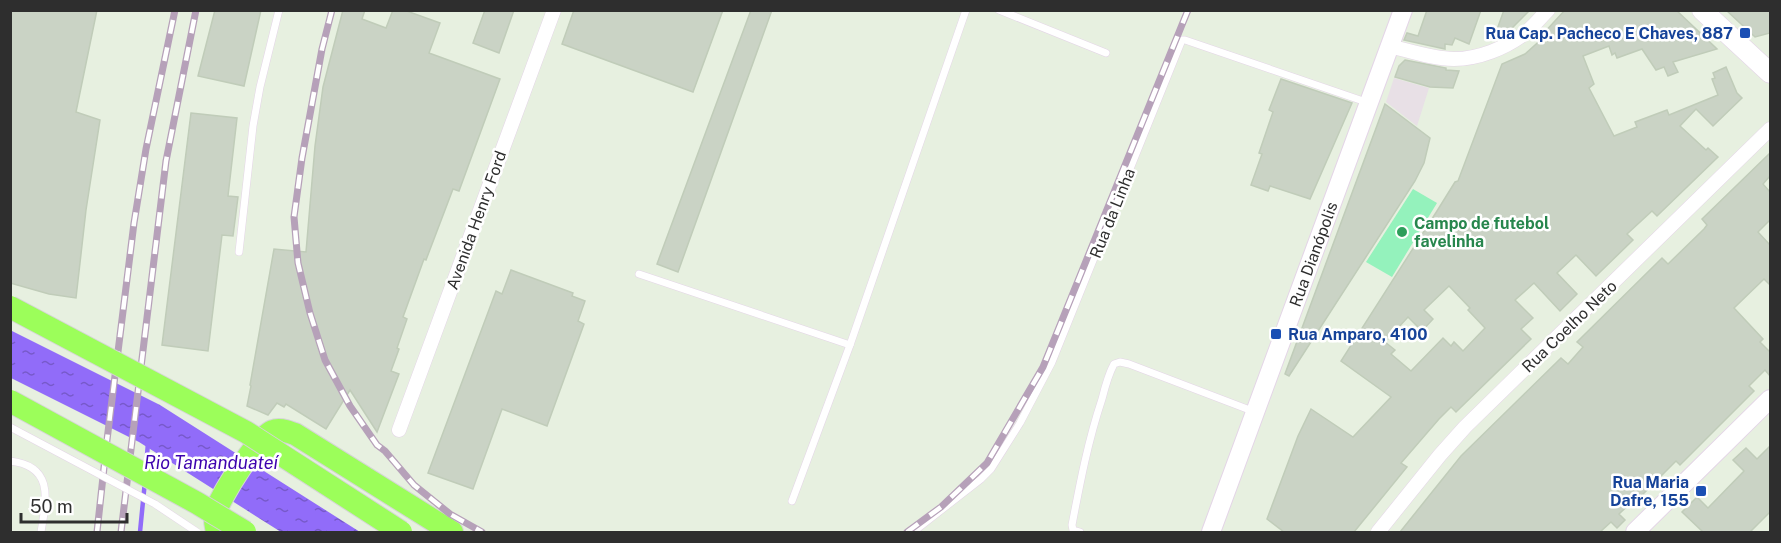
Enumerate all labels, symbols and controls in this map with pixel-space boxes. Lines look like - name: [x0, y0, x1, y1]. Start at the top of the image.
- place label: Rua Cap. Pacheco E Chaves, 887: [1485, 24, 1733, 43]
- marker: Rua Cap. Pacheco E Chaves, 887: [1738, 26, 1752, 40]
- street label: Avenida Henry Ford: [443, 148, 510, 292]
- street label: Rua da Linha: [1086, 165, 1139, 261]
- street label: Rua Dianópolis: [1286, 199, 1342, 309]
- place label: Campo de futebol favelinha: [1414, 214, 1549, 251]
- marker: Campo de futebol favelinha: [1395, 225, 1409, 239]
- street label: Rua Coelho Neto: [1518, 276, 1621, 376]
- place label: Rua Amparo, 4100: [1288, 325, 1428, 344]
- marker: Rua Amparo, 4100: [1269, 327, 1283, 341]
- water label: Rio Tamanduateí: [144, 452, 279, 473]
- place label: Rua Maria Dafre, 155: [1610, 473, 1689, 510]
- marker: Rua Maria Dafre, 155: [1694, 484, 1708, 498]
- scale bar: [21, 486, 128, 524]
- text: 50 m: [30, 496, 73, 517]

